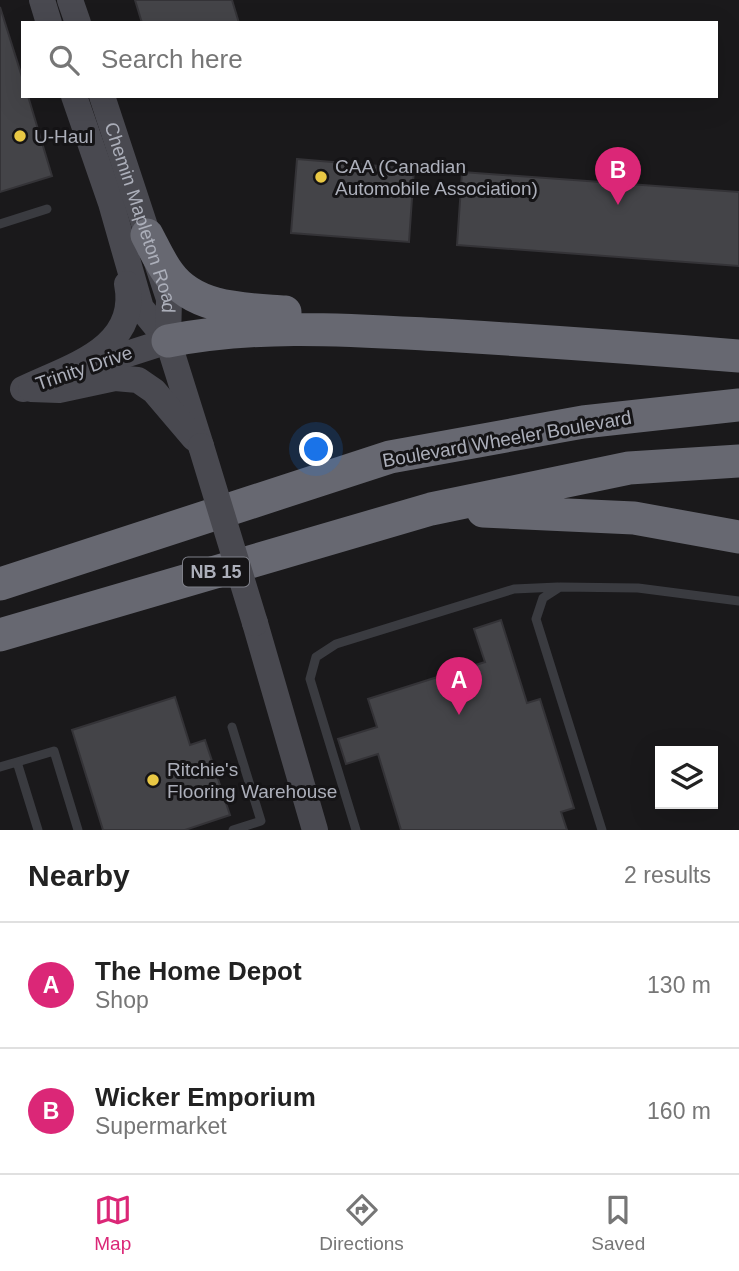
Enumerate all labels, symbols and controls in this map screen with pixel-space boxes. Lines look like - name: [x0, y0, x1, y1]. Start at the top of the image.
- search box: [21, 21, 718, 98]
- icon: search: [45, 41, 83, 79]
- text: Search here: [101, 44, 243, 74]
- street label: Chemin Mapleton Road: [101, 119, 180, 313]
- place label: U-Haul: [34, 126, 93, 147]
- marker: U-Haul: [12, 128, 28, 144]
- pin: B: [595, 147, 641, 205]
- place label: CAA (Canadian Automobile Association): [335, 156, 538, 199]
- marker: CAA (Canadian Automobile Association): [313, 169, 329, 185]
- street label: Trinity Drive: [33, 342, 135, 394]
- street label: Boulevard Wheeler Boulevard: [381, 407, 633, 471]
- your location: [299, 432, 333, 466]
- road number: NB 15: [183, 558, 249, 586]
- pin: A: [436, 657, 482, 715]
- map controls: [655, 746, 718, 809]
- button: layers: [655, 746, 718, 809]
- place label: Ritchie's Flooring Warehouse: [167, 759, 337, 802]
- marker: Ritchie's Flooring Warehouse: [145, 772, 161, 788]
- text: Nearby: [28, 859, 130, 892]
- text: 2 results: [624, 862, 711, 888]
- text: The Home Depot: [95, 956, 302, 986]
- text: A: [43, 972, 59, 998]
- text: 130 m: [647, 972, 711, 998]
- text: Shop: [95, 987, 149, 1013]
- text: Wicker Emporium: [95, 1082, 316, 1112]
- text: B: [43, 1098, 59, 1124]
- text: 160 m: [647, 1098, 711, 1124]
- text: Supermarket: [95, 1113, 227, 1139]
- tab: Map: [94, 1191, 132, 1255]
- tab: Directions: [319, 1191, 404, 1255]
- tab: Saved: [591, 1191, 645, 1255]

